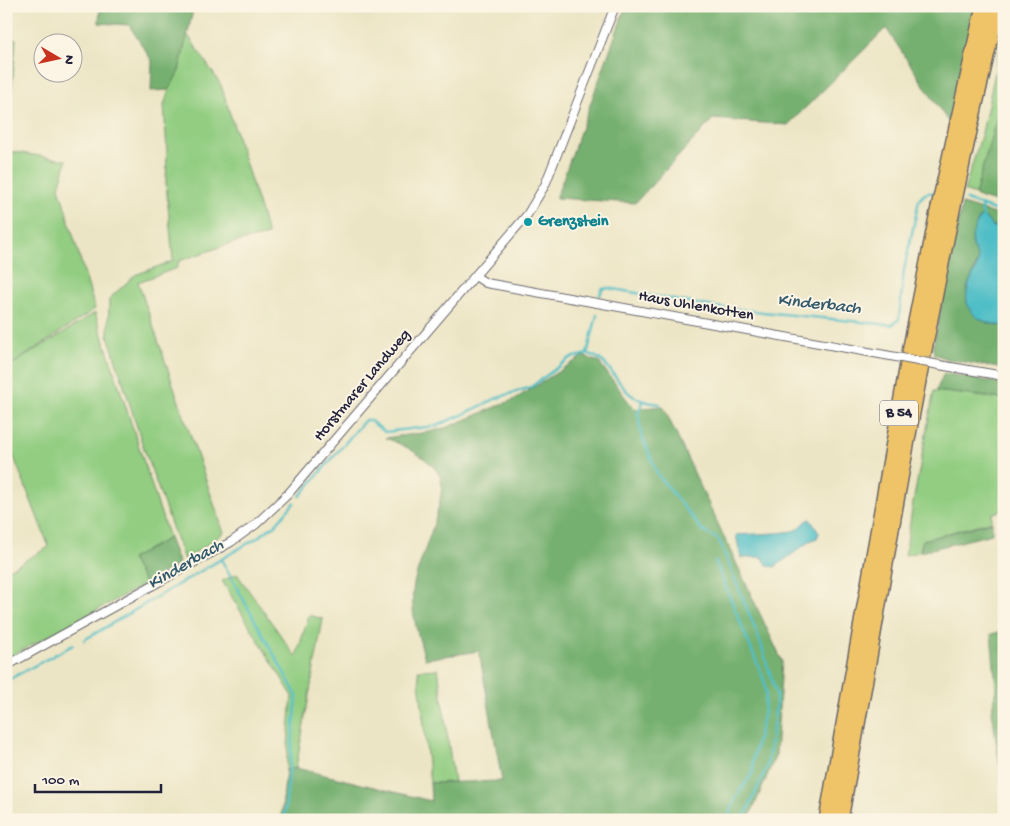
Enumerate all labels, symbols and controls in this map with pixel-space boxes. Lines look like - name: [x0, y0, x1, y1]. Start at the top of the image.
- north arrow: [32, 32, 82, 82]
- text: N: [59, 54, 77, 65]
- place label: Grenzstein: [538, 213, 609, 232]
- marker: Grenzstein: [522, 216, 534, 228]
- street label: Haus Uhlenkotten: [637, 288, 756, 327]
- water label: Kinderbach: [776, 290, 862, 320]
- street label: Horstmarer Landweg: [311, 326, 415, 446]
- road number: B 54: [880, 400, 918, 426]
- water label: Kinderbach: [144, 535, 228, 595]
- scale bar: [35, 761, 161, 793]
- text: 100 m: [41, 772, 80, 790]

